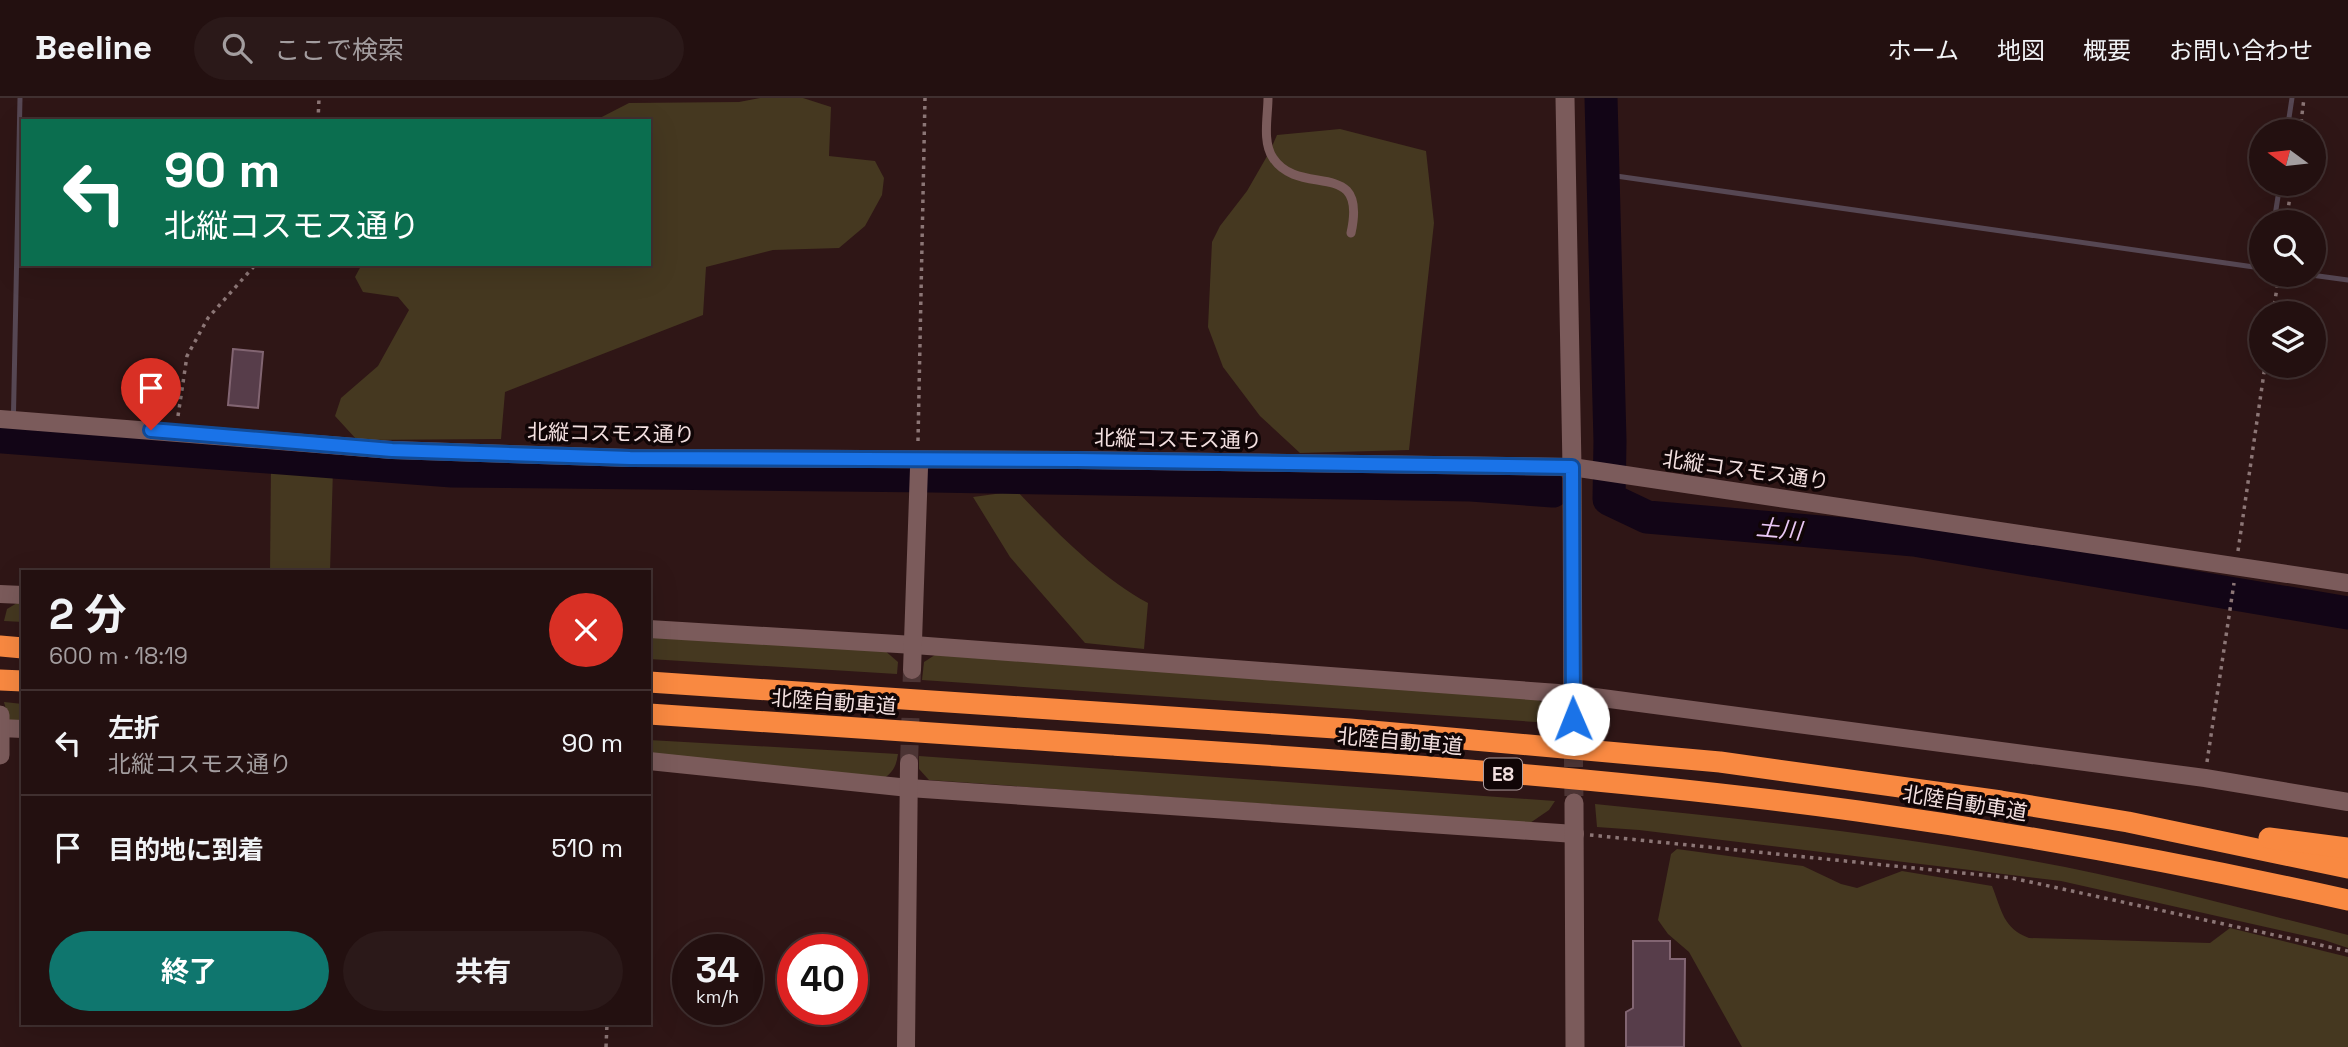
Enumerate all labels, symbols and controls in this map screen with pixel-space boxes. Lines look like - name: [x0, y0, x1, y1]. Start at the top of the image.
- search box: [194, 17, 684, 80]
- text: Beeline: [35, 27, 152, 69]
- icon: search: [218, 29, 256, 67]
- text: ここで検索: [274, 33, 404, 67]
- text: ホーム: [1888, 35, 1959, 66]
- text: 地図: [1997, 35, 2045, 66]
- text: 概要: [2083, 35, 2131, 66]
- text: お問い合わせ: [2169, 35, 2313, 66]
- north arrow: [2249, 119, 2326, 196]
- map controls: [2249, 119, 2326, 378]
- text: 90 m: [164, 139, 280, 201]
- icon: left: [49, 147, 140, 238]
- text: 北縦コスモス通り: [164, 206, 420, 246]
- button: search: [2249, 210, 2326, 287]
- button: layers: [2249, 301, 2326, 378]
- pin: [121, 358, 181, 430]
- icon: arrive: [132, 369, 170, 407]
- street label: 北縦コスモス通り: [527, 418, 695, 448]
- street label: 北縦コスモス通り: [1094, 424, 1262, 454]
- street label: 北縦コスモス通り: [1661, 445, 1831, 495]
- water label: 土川: [1755, 512, 1806, 546]
- text: 2 分: [49, 588, 127, 641]
- button: close: [549, 593, 623, 667]
- text: 600 m · 18:19: [49, 641, 188, 671]
- position arrow: [1536, 682, 1610, 756]
- street label: 北陸自動車道: [770, 684, 898, 720]
- text: 左折: [108, 711, 160, 745]
- street label: 北陸自動車道: [1336, 722, 1464, 760]
- icon: left: [49, 724, 87, 762]
- text: 90 m: [561, 726, 623, 760]
- text: 北縦コスモス通り: [108, 749, 292, 779]
- road number: E8: [1484, 758, 1522, 790]
- street label: 北陸自動車道: [1901, 780, 2029, 826]
- icon: arrive: [49, 829, 87, 867]
- text: 510 m: [551, 831, 623, 865]
- text: 目的地に到着: [108, 833, 264, 867]
- button: 終了: [49, 931, 329, 1011]
- button: 共有: [343, 931, 623, 1011]
- speed limit sign: 40: [777, 934, 868, 1025]
- text: 34: [696, 948, 739, 992]
- text: km/h: [696, 985, 739, 1008]

